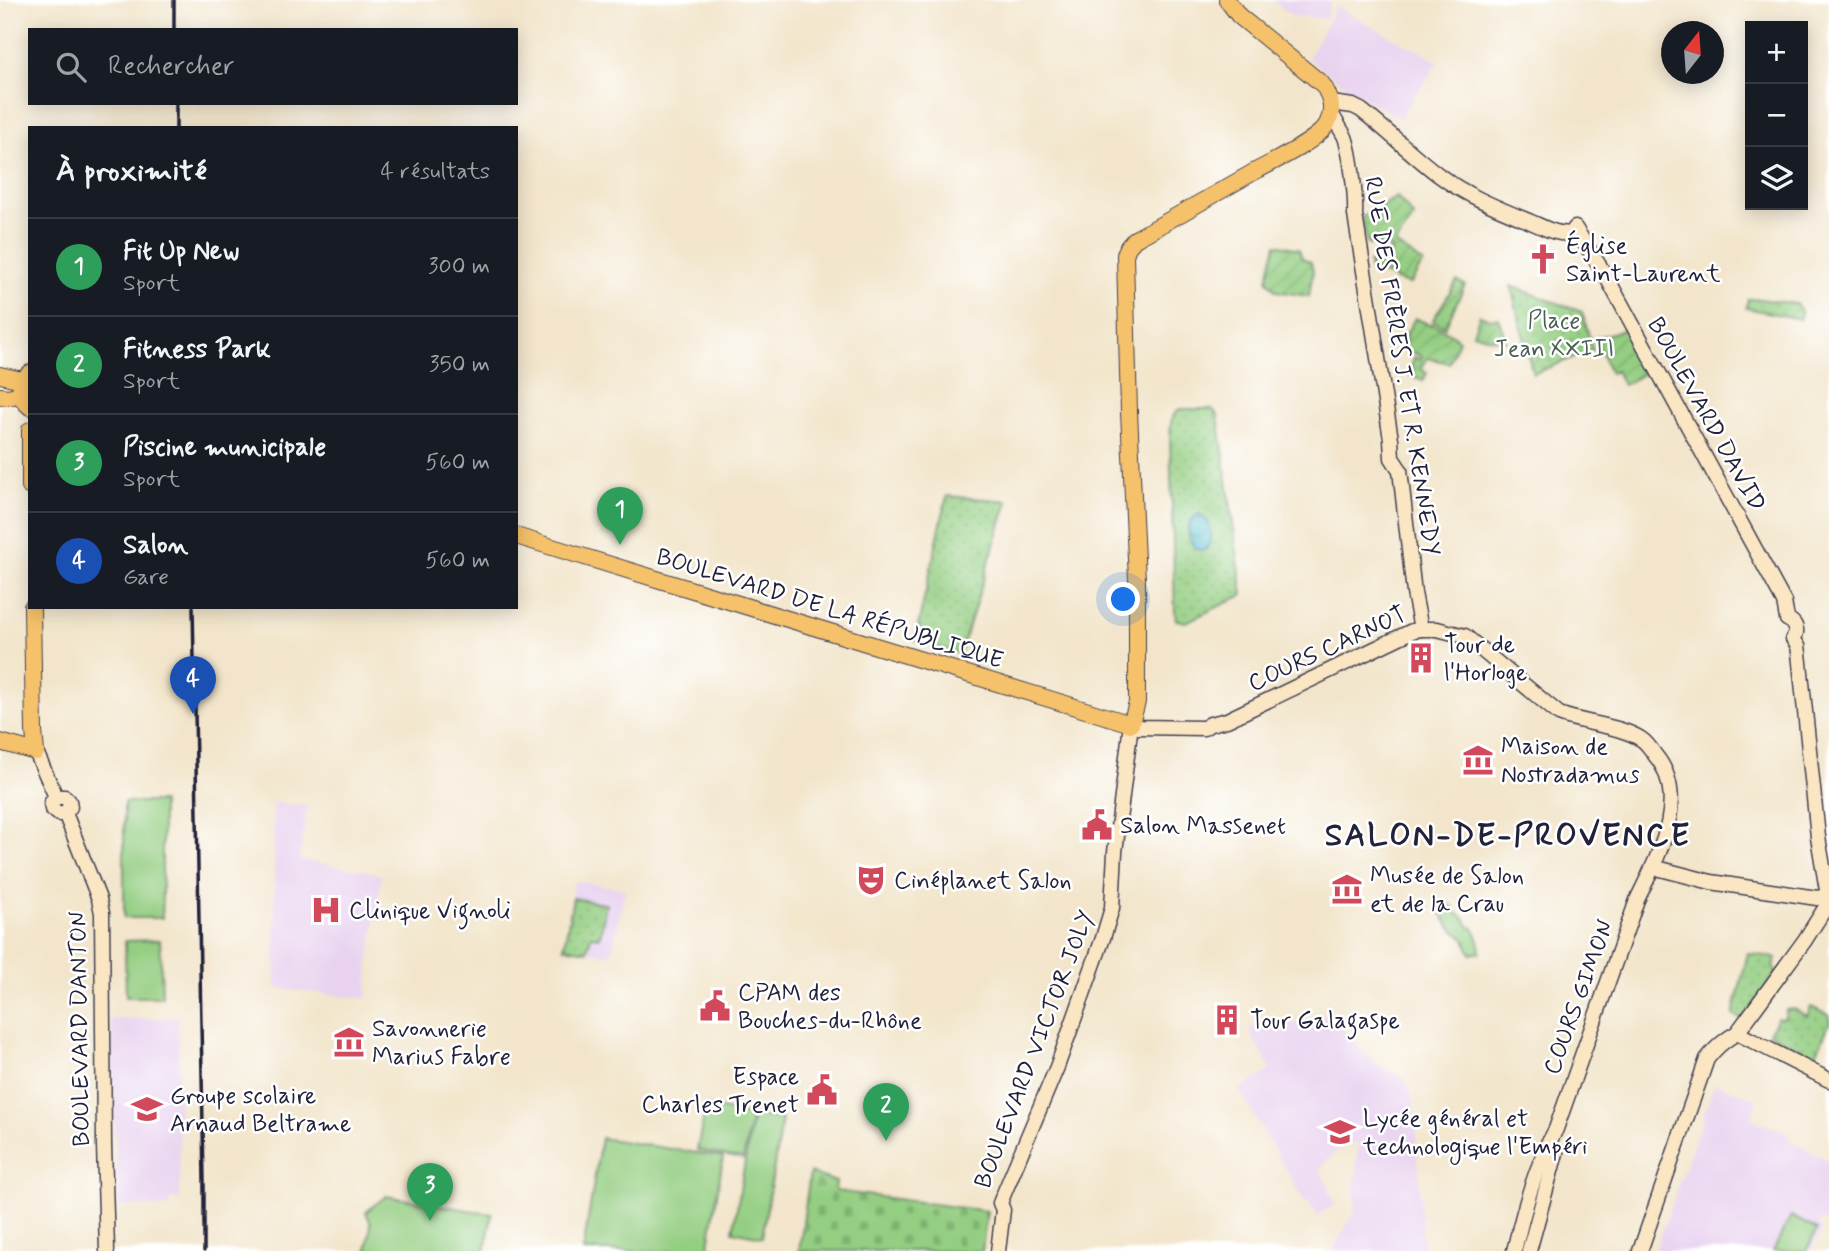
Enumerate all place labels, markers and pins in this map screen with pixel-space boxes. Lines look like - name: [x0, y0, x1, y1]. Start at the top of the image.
- place label: Église Saint-Laurent: [1566, 229, 1721, 290]
- church icon: Église Saint-Laurent: [1526, 242, 1560, 276]
- pin: 1: [597, 487, 643, 545]
- place label: Tour de l'Horloge: [1444, 630, 1527, 689]
- building icon: Tour de l'Horloge: [1404, 641, 1438, 675]
- pin: 4: [170, 656, 216, 714]
- place label: Maison de Nostradamus: [1501, 732, 1640, 791]
- museum icon: Maison de Nostradamus: [1461, 743, 1495, 777]
- public building icon: Salon Massenet: [1080, 808, 1114, 842]
- place label: Salon Massenet: [1120, 811, 1286, 842]
- place label: Musée de Salon et de la Crau: [1370, 861, 1524, 920]
- theatre icon: Cinéplanet Salon: [854, 863, 888, 897]
- place label: Cinéplanet Salon: [894, 866, 1071, 897]
- museum icon: Musée de Salon et de la Crau: [1330, 872, 1364, 906]
- hospital icon: Clinique Vignoli: [309, 893, 343, 927]
- place label: Clinique Vignoli: [349, 896, 511, 930]
- place label: CPAM des Bouches-du-Rhône: [738, 978, 922, 1037]
- public building icon: CPAM des Bouches-du-Rhône: [698, 989, 732, 1023]
- building icon: Tour Galagaspe: [1210, 1003, 1244, 1037]
- place label: Tour Galagaspe: [1250, 1006, 1400, 1040]
- place label: Savonnerie Marius Fabre: [372, 1014, 511, 1073]
- museum icon: Savonnerie Marius Fabre: [332, 1025, 366, 1059]
- place label: Espace Charles Trenet: [642, 1062, 799, 1121]
- public building icon: Espace Charles Trenet: [805, 1073, 839, 1107]
- place label: Groupe scolaire Arnaud Beltrame: [170, 1081, 351, 1140]
- pin: 2: [863, 1083, 909, 1141]
- school or university icon: Groupe scolaire Arnaud Beltrame: [130, 1092, 164, 1126]
- place label: Lycée général et technologique l'Empéri: [1362, 1104, 1587, 1165]
- school or university icon: Lycée général et technologique l'Empéri: [1323, 1115, 1357, 1149]
- pin: 3: [407, 1163, 453, 1221]

